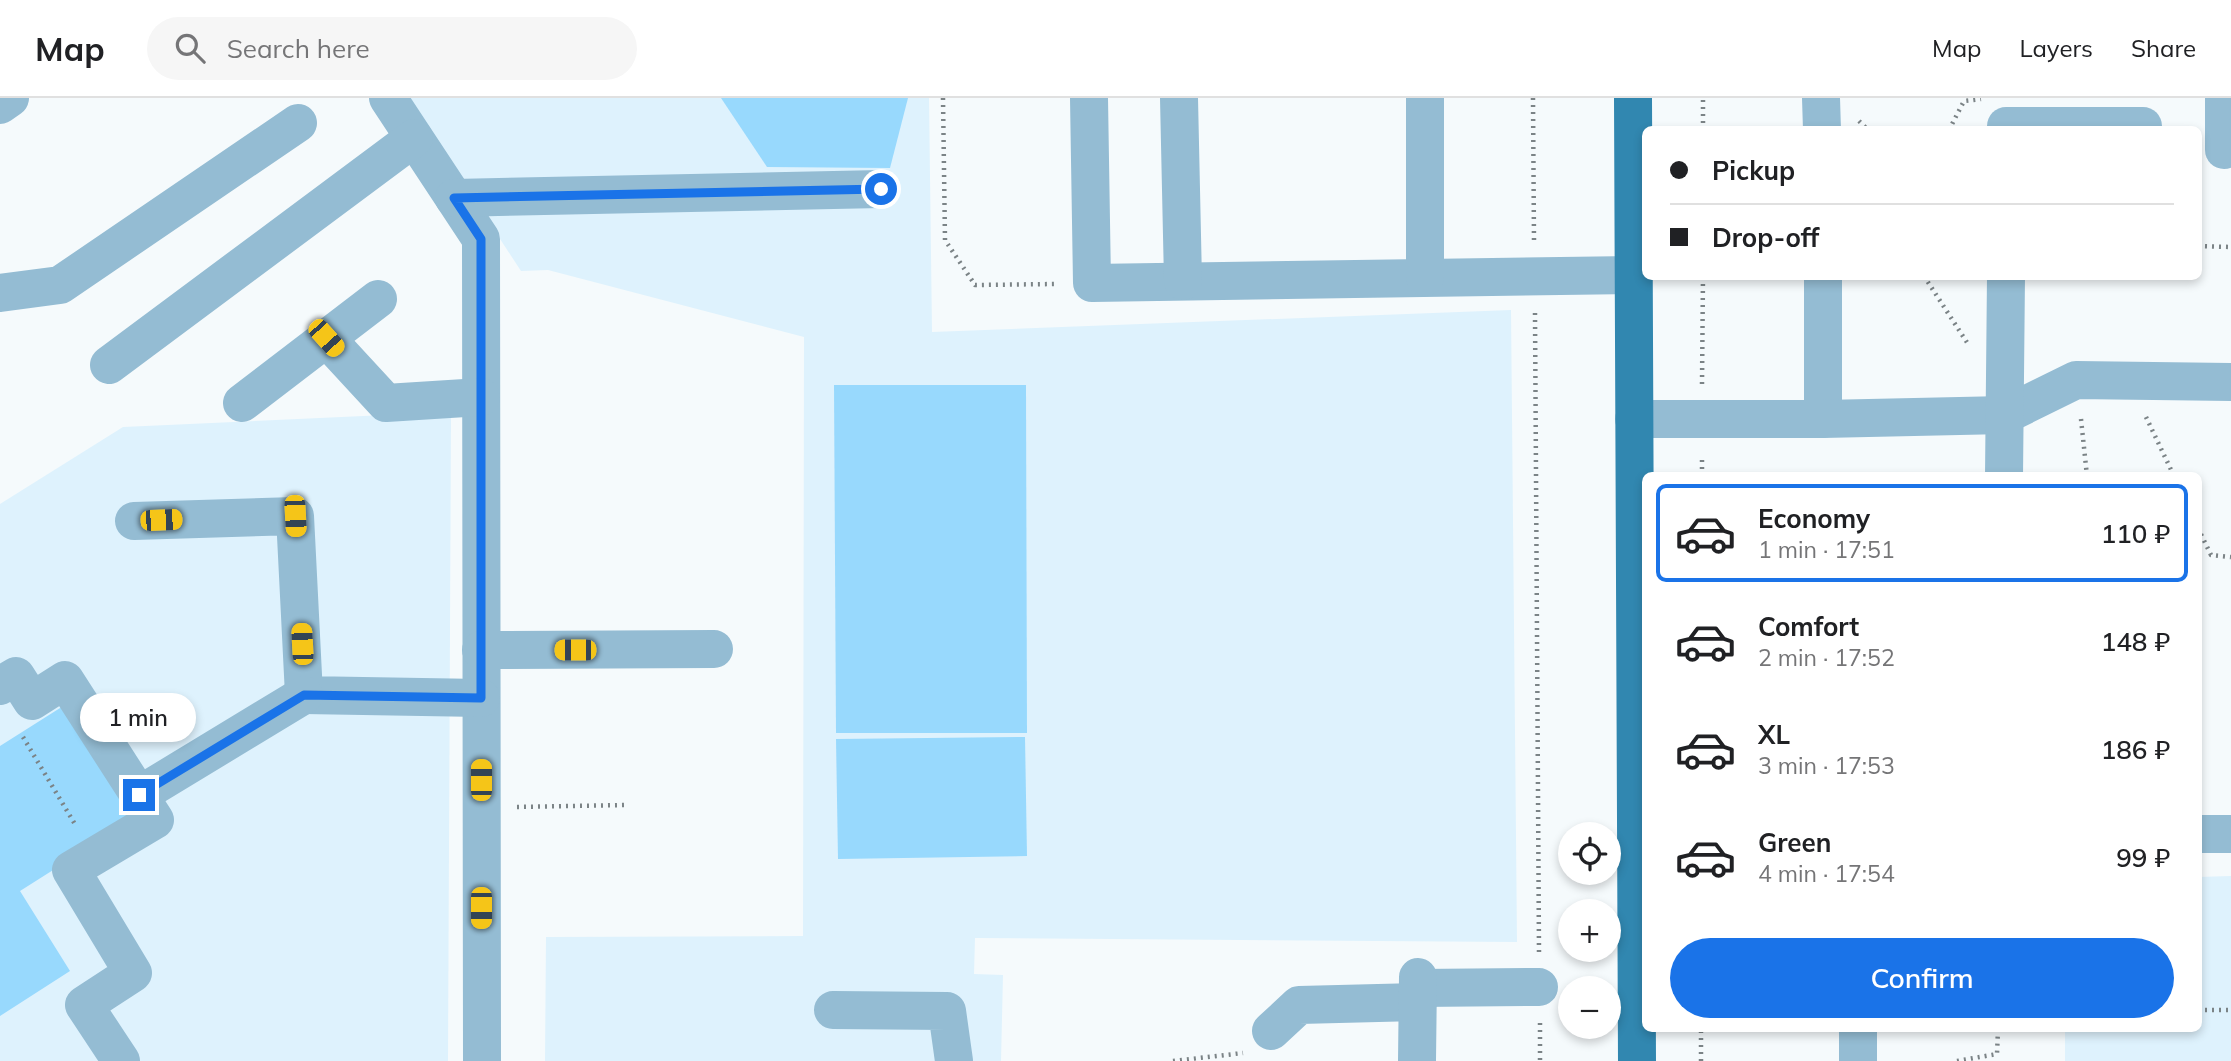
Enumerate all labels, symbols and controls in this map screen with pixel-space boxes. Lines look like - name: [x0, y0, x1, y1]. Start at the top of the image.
- search box: [147, 17, 637, 80]
- text: Map: [35, 28, 105, 69]
- icon: search: [171, 29, 209, 67]
- text: Search here: [227, 32, 370, 65]
- text: Map: [1932, 33, 1981, 63]
- text: Layers: [2019, 33, 2093, 63]
- text: Share: [2131, 33, 2196, 63]
- text: Pickup: [1712, 154, 1795, 187]
- route start: [865, 173, 897, 205]
- text: Drop-off: [1712, 221, 1819, 254]
- car: [305, 315, 348, 361]
- car: [284, 494, 307, 538]
- icon: car: [1674, 502, 1737, 565]
- text: Economy: [1758, 502, 1870, 535]
- car: [140, 509, 183, 531]
- text: 110 ₽: [2101, 517, 2170, 550]
- text: 1 min · 17:51: [1758, 535, 1895, 564]
- icon: car: [1674, 610, 1737, 673]
- text: Comfort: [1758, 610, 1859, 643]
- car: [291, 622, 314, 666]
- text: 148 ₽: [2101, 625, 2170, 658]
- car: [555, 640, 597, 661]
- text: 2 min · 17:52: [1758, 643, 1895, 672]
- callout: 1 min: [81, 694, 197, 742]
- text: 1 min: [108, 703, 168, 732]
- icon: car: [1674, 718, 1737, 781]
- text: XL: [1758, 718, 1790, 751]
- text: 186 ₽: [2101, 733, 2170, 766]
- text: 3 min · 17:53: [1758, 751, 1895, 780]
- car: [471, 759, 492, 801]
- route end: [123, 779, 155, 811]
- map controls: [1558, 822, 1621, 1039]
- button: locate: [1558, 822, 1621, 885]
- icon: car: [1674, 826, 1737, 889]
- text: Green: [1758, 826, 1831, 859]
- text: 99 ₽: [2116, 841, 2170, 874]
- text: 4 min · 17:54: [1758, 859, 1895, 888]
- car: [471, 887, 492, 929]
- button: +: [1558, 899, 1621, 962]
- button: Confirm: [1670, 938, 2174, 1018]
- button: −: [1558, 976, 1621, 1039]

